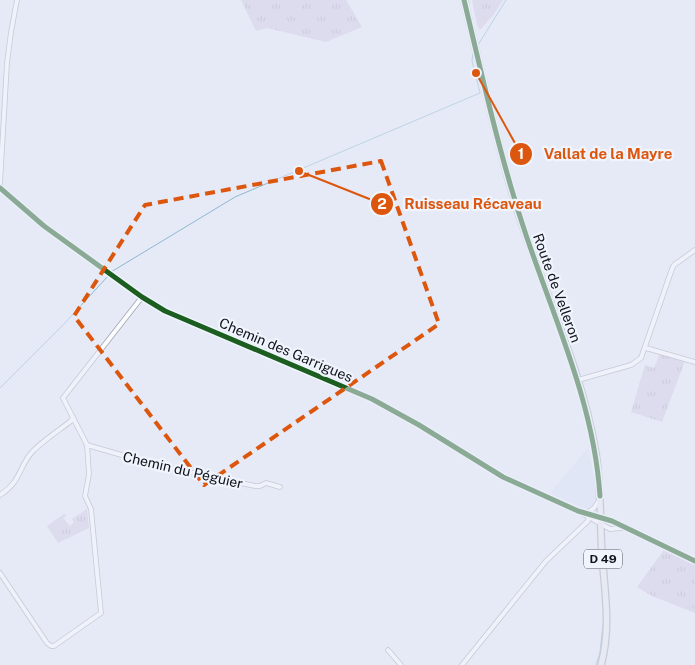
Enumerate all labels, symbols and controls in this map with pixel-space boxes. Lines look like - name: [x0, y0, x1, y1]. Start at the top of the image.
- callout: Vallat de la Mayre: [508, 139, 682, 169]
- text: 1: [518, 145, 524, 162]
- text: Vallat de la Mayre: [544, 145, 672, 162]
- callout: Ruisseau Récaveau: [369, 189, 551, 219]
- text: 2: [377, 195, 387, 212]
- text: Ruisseau Récaveau: [404, 195, 542, 212]
- street label: Route de Velleron: [530, 231, 584, 345]
- street label: Chemin des Garrigues: [217, 315, 355, 385]
- street label: Chemin du Péguier: [121, 448, 245, 492]
- road number: D 49: [584, 550, 622, 568]

